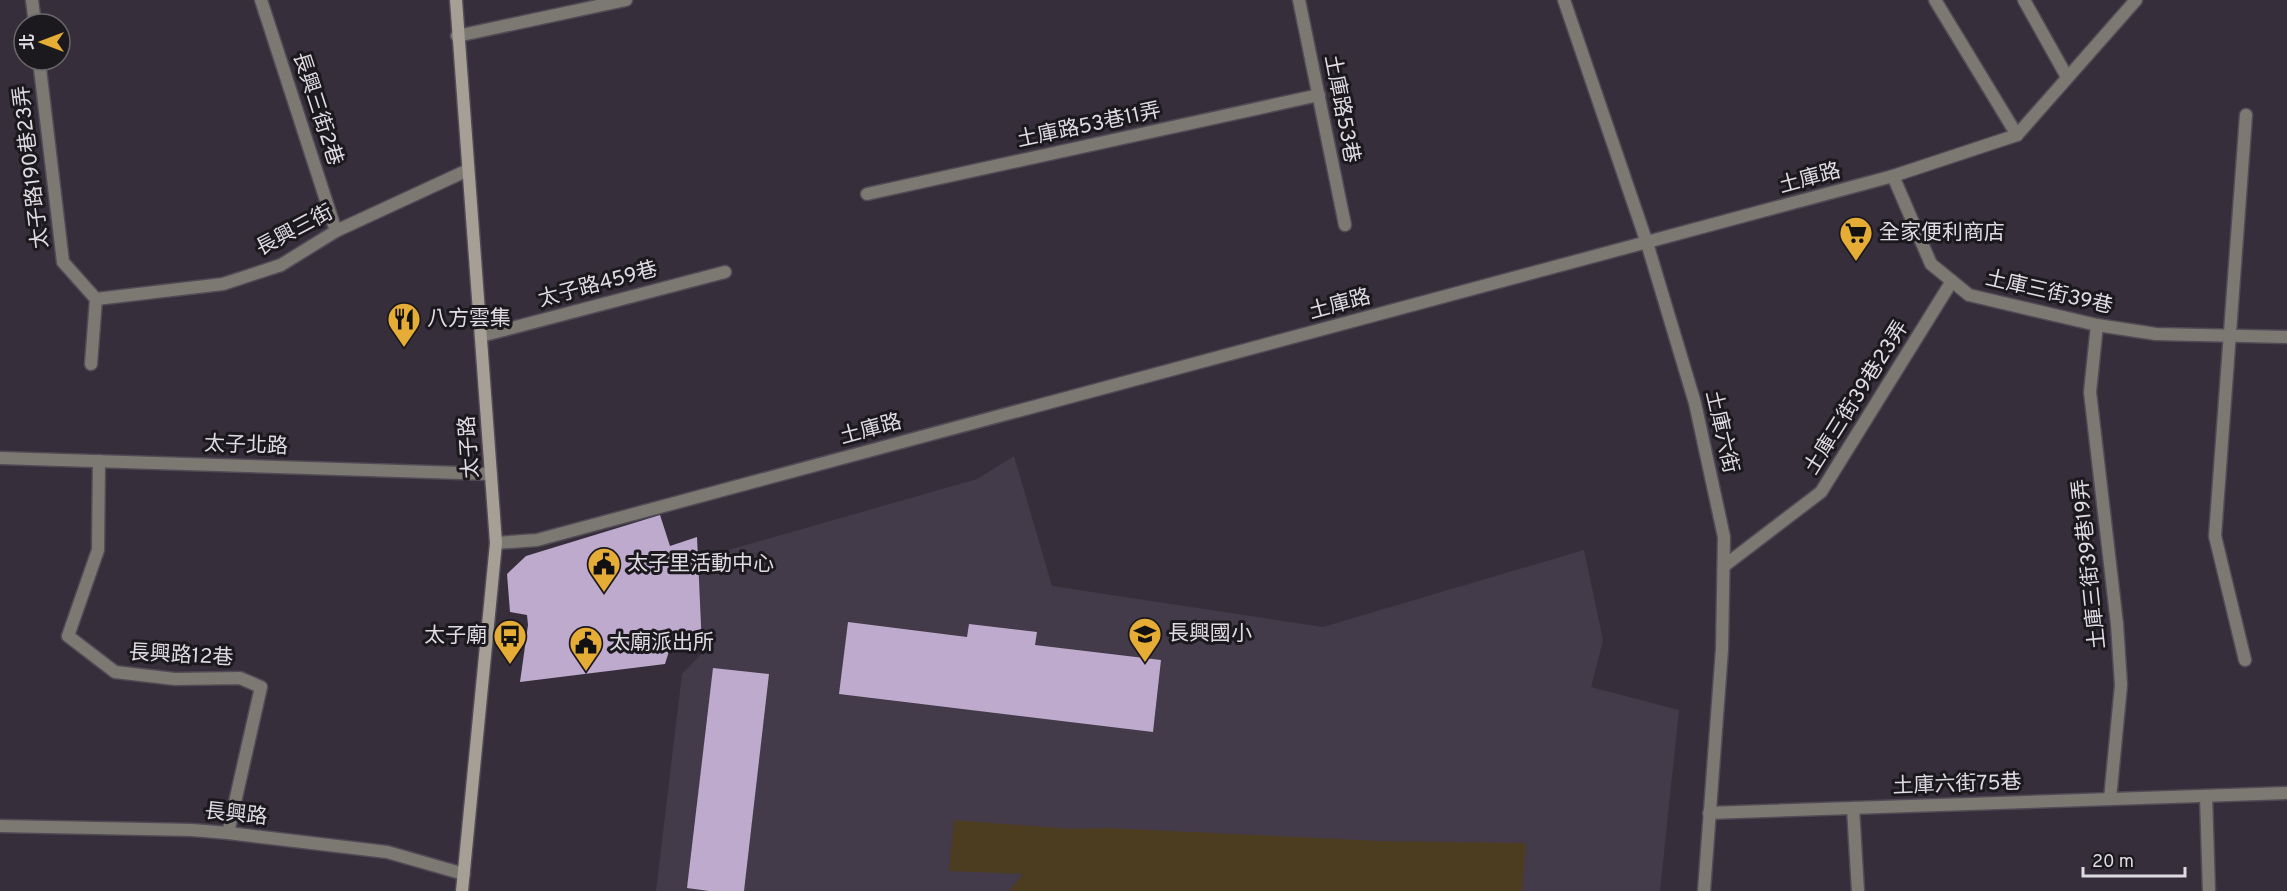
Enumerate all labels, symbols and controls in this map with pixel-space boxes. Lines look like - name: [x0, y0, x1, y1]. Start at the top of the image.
- north arrow: [12, 12, 72, 72]
- text: 北: [19, 34, 39, 50]
- street label: 長興三街2巷: [286, 49, 348, 169]
- street label: 土庫路53巷: [1317, 53, 1365, 165]
- street label: 太子路190巷23弄: [9, 84, 55, 250]
- street label: 土庫路53巷11弄: [1015, 98, 1163, 154]
- street label: 土庫路: [1776, 158, 1844, 200]
- street label: 長興三街: [252, 199, 338, 263]
- supermarket icon: 全家便利商店: [1838, 215, 1874, 262]
- place label: 全家便利商店: [1879, 220, 2005, 247]
- street label: 太子路459巷: [535, 256, 661, 314]
- street label: 土庫三街39巷: [1983, 265, 2115, 321]
- street label: 土庫路: [1306, 284, 1374, 326]
- restaurant icon: 八方雲集: [386, 301, 422, 348]
- place label: 八方雲集: [427, 306, 511, 333]
- street label: 土庫三街39巷23弄: [1799, 316, 1915, 480]
- street label: 土庫六街: [1698, 388, 1744, 476]
- street label: 土庫路: [837, 409, 905, 451]
- street label: 太子路: [454, 415, 486, 479]
- street label: 太子北路: [204, 431, 288, 461]
- street label: 土庫三街39巷19弄: [2068, 477, 2112, 651]
- public building icon: 太子里活動中心: [586, 546, 622, 593]
- place label: 太子里活動中心: [627, 551, 774, 578]
- school or university icon: 長興國小: [1127, 616, 1163, 663]
- bus stop icon: 太子廟: [492, 618, 528, 665]
- place label: 長興國小: [1168, 621, 1252, 648]
- place label: 太子廟: [424, 623, 487, 650]
- public building icon: 太廟派出所: [568, 625, 604, 672]
- place label: 太廟派出所: [609, 630, 714, 657]
- street label: 長興路12巷: [128, 640, 234, 672]
- street label: 土庫六街75巷: [1892, 769, 2022, 801]
- street label: 長興路: [203, 798, 269, 832]
- scale bar: [2083, 840, 2185, 878]
- text: 20 m: [2092, 851, 2134, 874]

